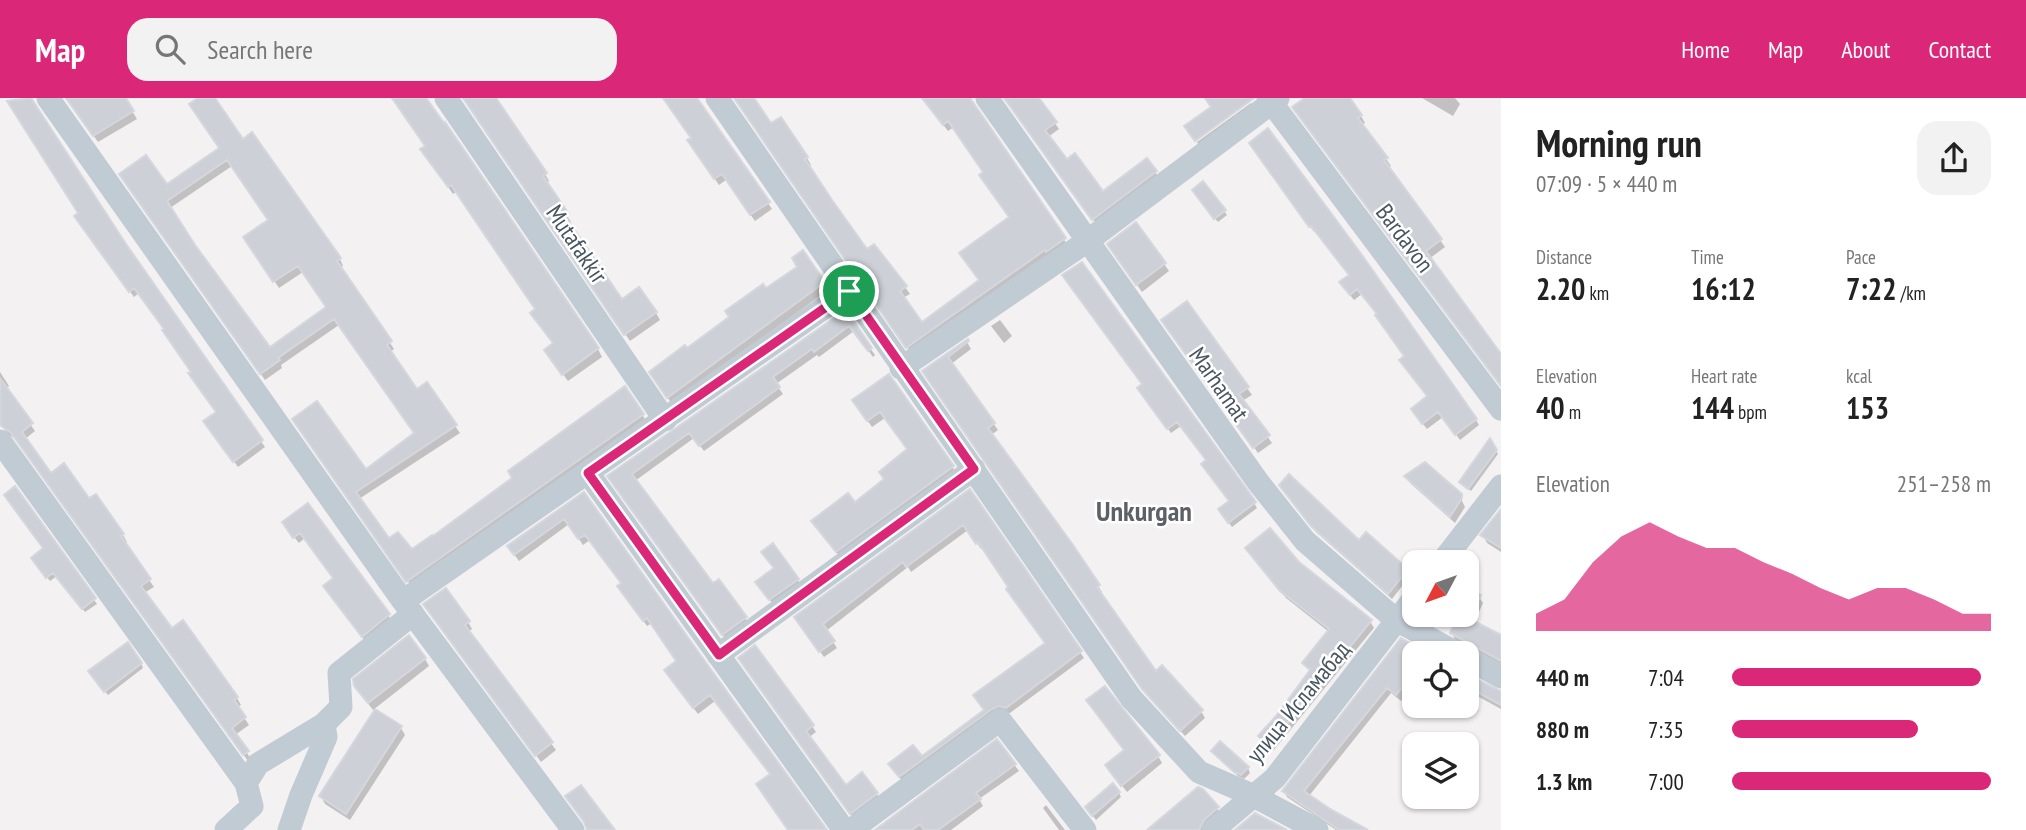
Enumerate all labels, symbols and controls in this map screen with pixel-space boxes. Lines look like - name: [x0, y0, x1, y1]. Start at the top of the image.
- search box: [127, 18, 617, 81]
- text: Map: [35, 28, 85, 71]
- icon: search: [151, 30, 189, 68]
- text: Search here: [207, 33, 313, 66]
- text: Home: [1681, 34, 1730, 65]
- text: Map: [1768, 34, 1803, 65]
- text: About: [1841, 34, 1890, 65]
- text: Contact: [1928, 34, 1991, 65]
- text: Morning run: [1536, 118, 1702, 167]
- button: share: [1917, 121, 1991, 195]
- text: 07:09 · 5 × 440 m: [1536, 169, 1677, 198]
- street label: Bardavon: [1369, 198, 1441, 278]
- street label: Mutafakkir: [540, 199, 615, 290]
- text: Distance: [1536, 245, 1592, 269]
- text: Time: [1691, 245, 1724, 269]
- text: Pace: [1846, 245, 1876, 269]
- pin: [819, 261, 879, 321]
- text: 2.20: [1536, 269, 1585, 308]
- text: 16:12: [1691, 269, 1756, 308]
- text: 7:22: [1846, 269, 1897, 308]
- icon: arrive: [830, 272, 868, 310]
- text: km: [1585, 281, 1609, 305]
- text: /km: [1897, 281, 1926, 305]
- street label: Marhamat: [1182, 341, 1256, 427]
- text: Elevation: [1536, 364, 1597, 388]
- text: Heart rate: [1691, 364, 1757, 388]
- text: kcal: [1846, 364, 1872, 388]
- text: 40: [1536, 388, 1565, 427]
- text: 144: [1691, 388, 1734, 427]
- text: 153: [1846, 388, 1889, 427]
- text: m: [1565, 400, 1581, 424]
- text: bpm: [1734, 400, 1767, 424]
- text: Elevation: [1536, 469, 1610, 498]
- text: 251–258 m: [1897, 469, 1991, 498]
- district label: Unkurgan: [1096, 492, 1192, 529]
- north arrow: [1402, 550, 1479, 626]
- map controls: [1402, 550, 1479, 809]
- street label: улица Исламабад: [1239, 634, 1357, 769]
- button: locate: [1402, 641, 1479, 718]
- text: 440 m: [1536, 663, 1589, 692]
- text: 7:04: [1648, 663, 1684, 692]
- text: 880 m: [1536, 715, 1589, 744]
- text: 7:35: [1648, 715, 1684, 744]
- button: layers: [1402, 732, 1479, 809]
- text: 1.3 km: [1536, 767, 1592, 796]
- text: 7:00: [1648, 767, 1684, 796]

